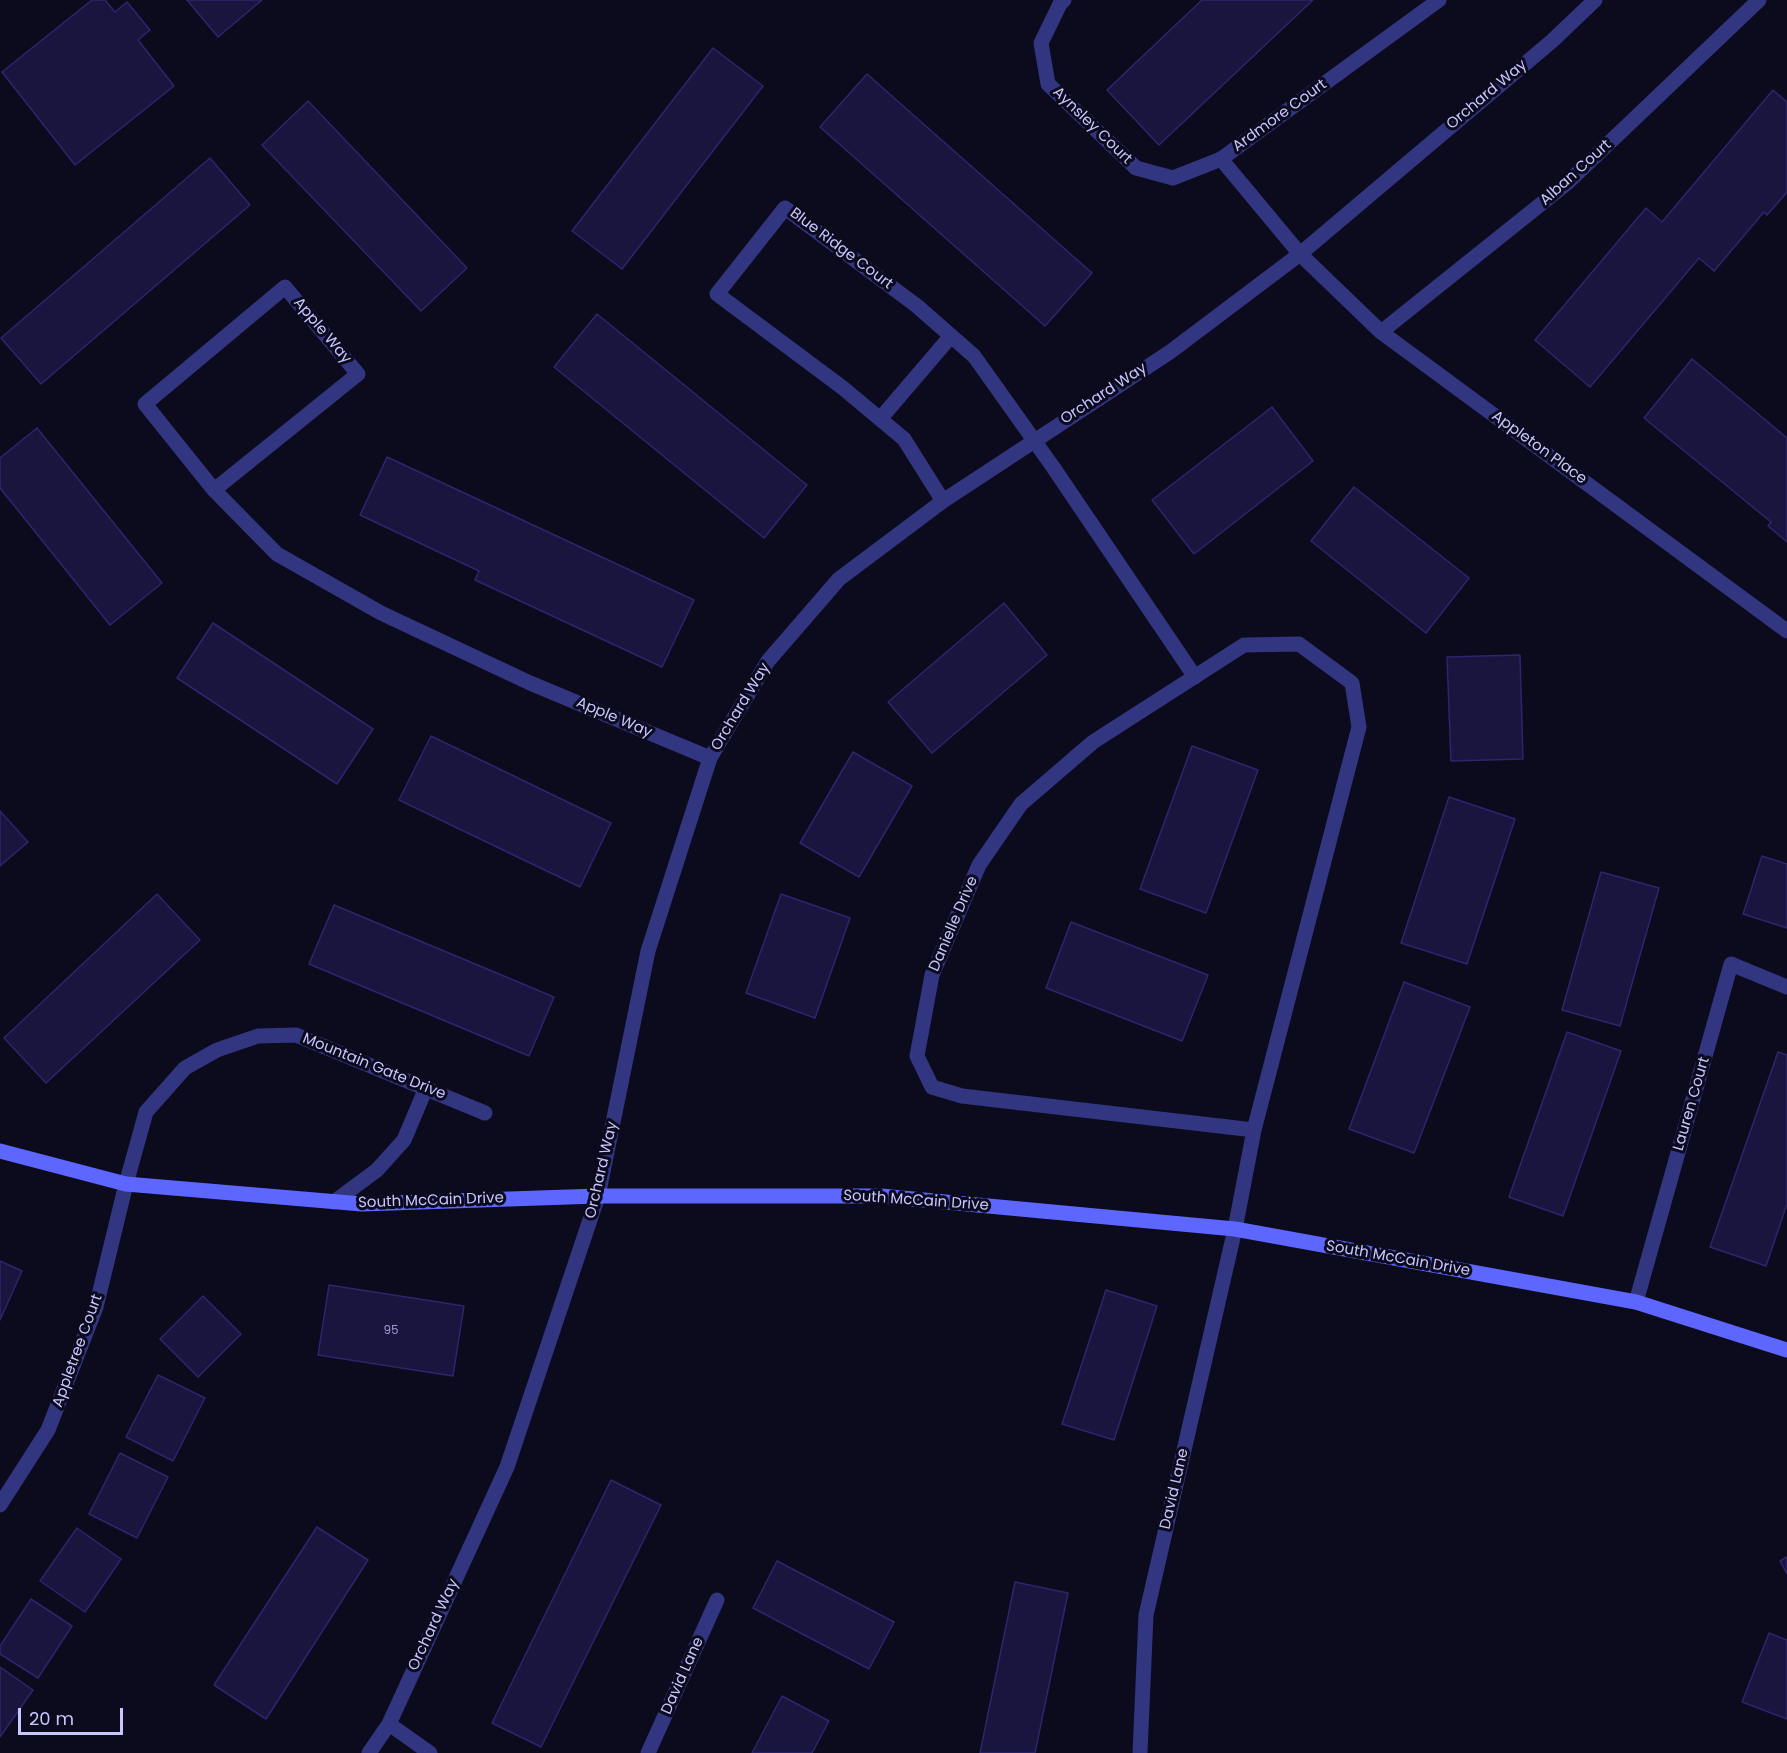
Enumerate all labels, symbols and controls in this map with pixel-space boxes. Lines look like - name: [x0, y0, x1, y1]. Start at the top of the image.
- street label: Orchard Way: [1443, 56, 1531, 134]
- street label: Ardmore Court: [1230, 76, 1330, 156]
- street label: Aynsley Court: [1049, 84, 1135, 168]
- street label: Alban Court: [1537, 136, 1615, 210]
- street label: Blue Ridge Court: [786, 204, 896, 294]
- street label: Apple Way: [289, 294, 355, 368]
- street label: Orchard Way: [1058, 359, 1150, 429]
- street label: Appleton Place: [1488, 408, 1590, 488]
- street label: Orchard Way: [708, 660, 774, 754]
- street label: Apple Way: [573, 694, 655, 742]
- street label: Danielle Drive: [926, 874, 982, 974]
- street label: Mountain Gate Drive: [300, 1030, 448, 1104]
- street label: Lauren Court: [1670, 1055, 1714, 1153]
- street label: Orchard Way: [582, 1120, 622, 1220]
- street label: South McCain Drive: [843, 1187, 989, 1215]
- street label: South McCain Drive: [358, 1189, 504, 1213]
- street label: South McCain Drive: [1325, 1237, 1471, 1281]
- street label: Appletree Court: [49, 1292, 107, 1410]
- house number: 95: [383, 1324, 399, 1338]
- street label: David Lane: [1157, 1447, 1193, 1531]
- street label: Orchard Way: [405, 1576, 463, 1674]
- street label: David Lane: [658, 1635, 708, 1717]
- scale bar: [21, 1696, 126, 1734]
- text: 20 m: [29, 1706, 74, 1731]

